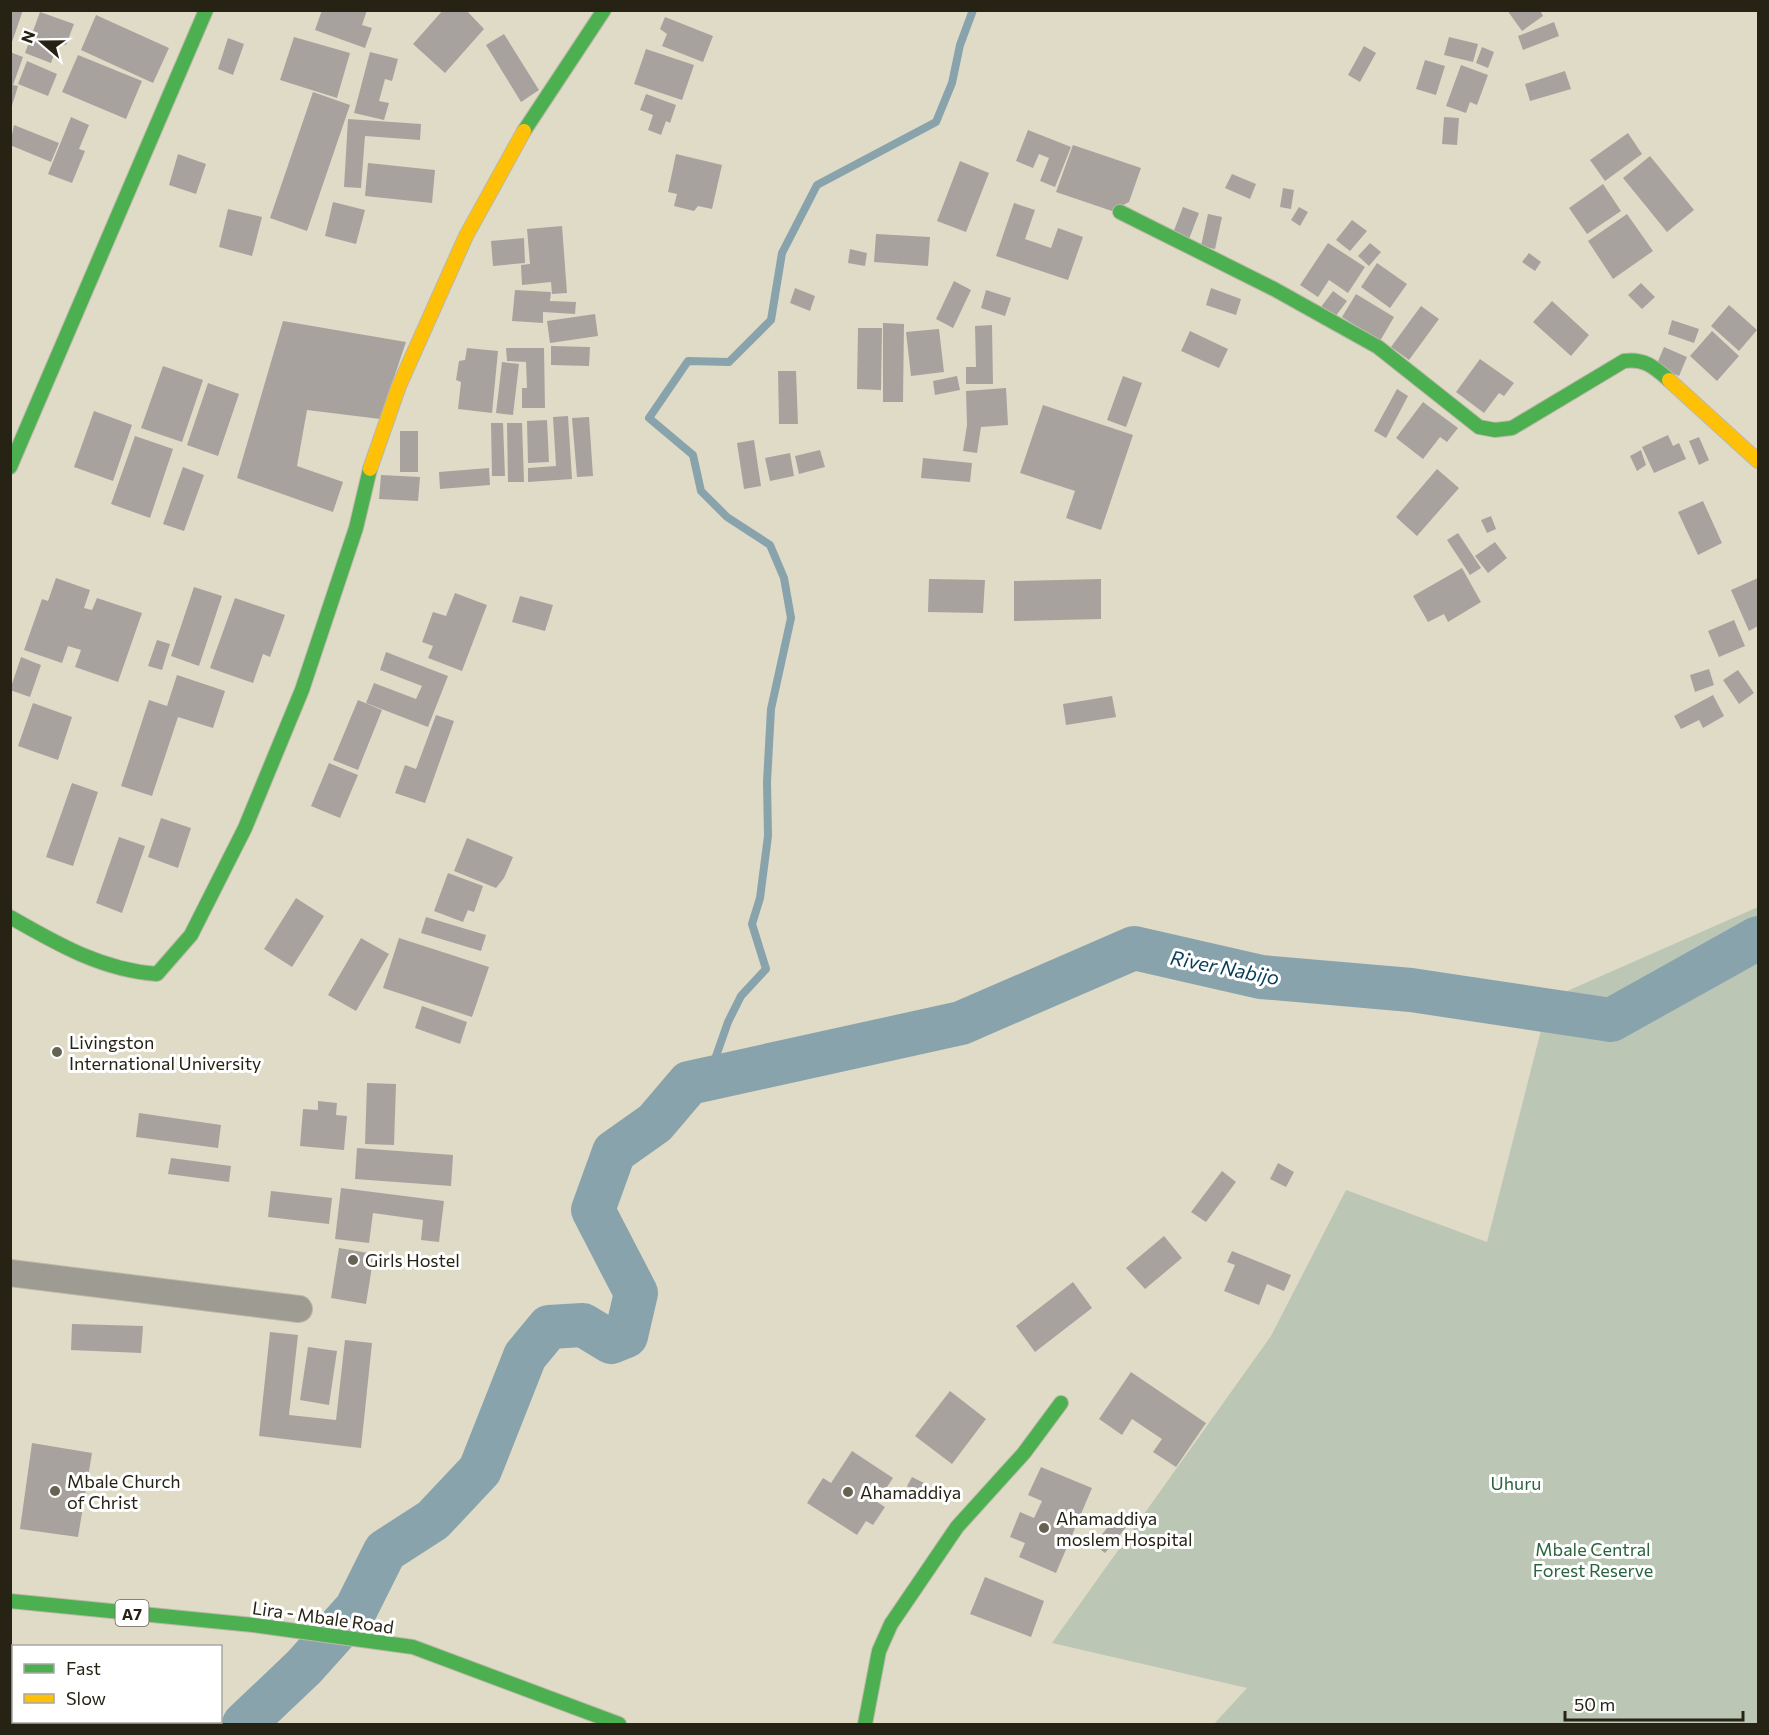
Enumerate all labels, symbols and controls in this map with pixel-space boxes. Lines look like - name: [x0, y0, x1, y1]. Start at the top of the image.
- north arrow: [12, 12, 72, 72]
- text: N: [16, 28, 38, 46]
- water label: River Nabijo: [1168, 945, 1282, 989]
- place label: Livingston International University: [69, 1031, 261, 1074]
- marker: Livingston International University: [50, 1045, 64, 1059]
- place label: Girls Hostel: [365, 1249, 460, 1271]
- marker: Girls Hostel: [346, 1253, 360, 1267]
- place label: Mbale Church of Christ: [67, 1470, 181, 1513]
- park label: Uhuru: [1491, 1472, 1541, 1494]
- place label: Ahamaddiya: [860, 1481, 961, 1503]
- marker: Mbale Church of Christ: [48, 1484, 62, 1498]
- marker: Ahamaddiya: [841, 1485, 855, 1499]
- place label: Ahamaddiya moslem Hospital: [1056, 1507, 1193, 1550]
- marker: Ahamaddiya moslem Hospital: [1037, 1521, 1051, 1535]
- park label: Mbale Central Forest Reserve: [1533, 1538, 1653, 1581]
- street label: Lira - Mbale Road: [251, 1596, 395, 1638]
- road number: A7: [116, 1600, 148, 1626]
- legend: [12, 1645, 222, 1723]
- text: Fast: [66, 1657, 101, 1679]
- scale bar: [1565, 1684, 1744, 1722]
- text: Slow: [66, 1687, 106, 1709]
- text: 50 m: [1574, 1693, 1615, 1715]

